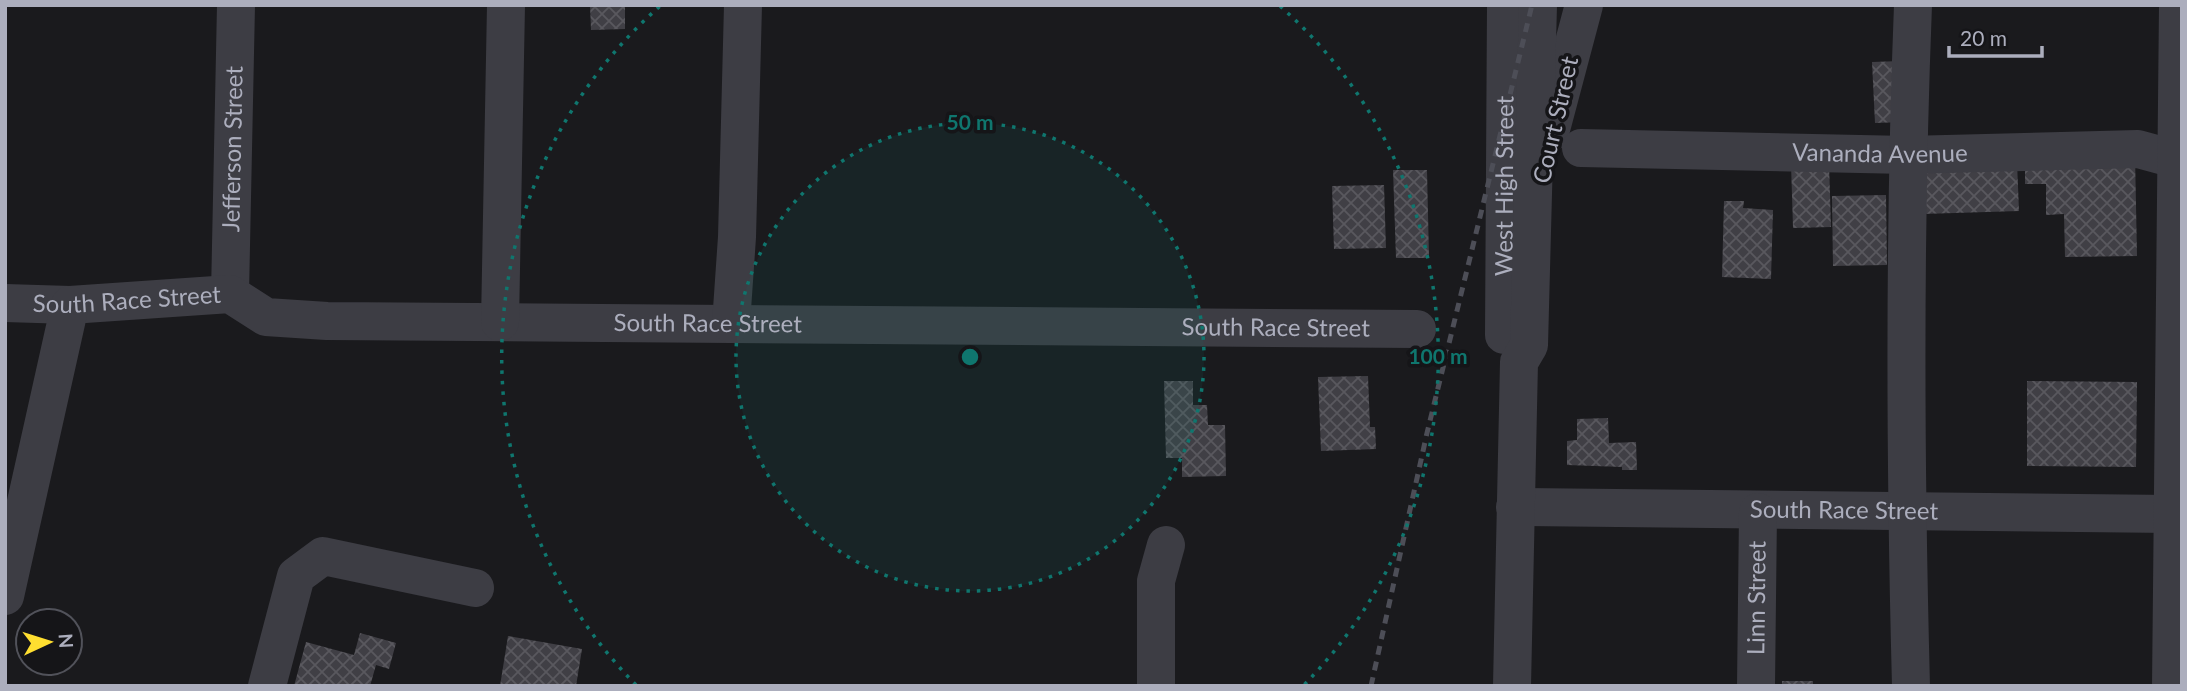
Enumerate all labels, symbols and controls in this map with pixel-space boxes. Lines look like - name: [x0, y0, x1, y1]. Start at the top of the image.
- scale bar: [1949, 14, 2042, 58]
- text: 20 m: [1960, 25, 2007, 50]
- street label: Court Street: [1526, 53, 1583, 186]
- street label: Jefferson Street: [215, 65, 248, 232]
- street label: West High Street: [1488, 95, 1518, 276]
- text: 50 m: [946, 109, 994, 134]
- street label: Vananda Avenue: [1792, 137, 1968, 168]
- street label: South Race Street: [32, 279, 222, 318]
- street label: South Race Street: [614, 307, 802, 337]
- street label: South Race Street: [1181, 311, 1370, 342]
- text: 100 m: [1408, 343, 1468, 368]
- centre of rings: [958, 345, 982, 369]
- street label: South Race Street: [1750, 494, 1939, 525]
- street label: Linn Street: [1740, 540, 1771, 655]
- north arrow: [14, 607, 84, 677]
- text: N: [54, 633, 78, 649]

